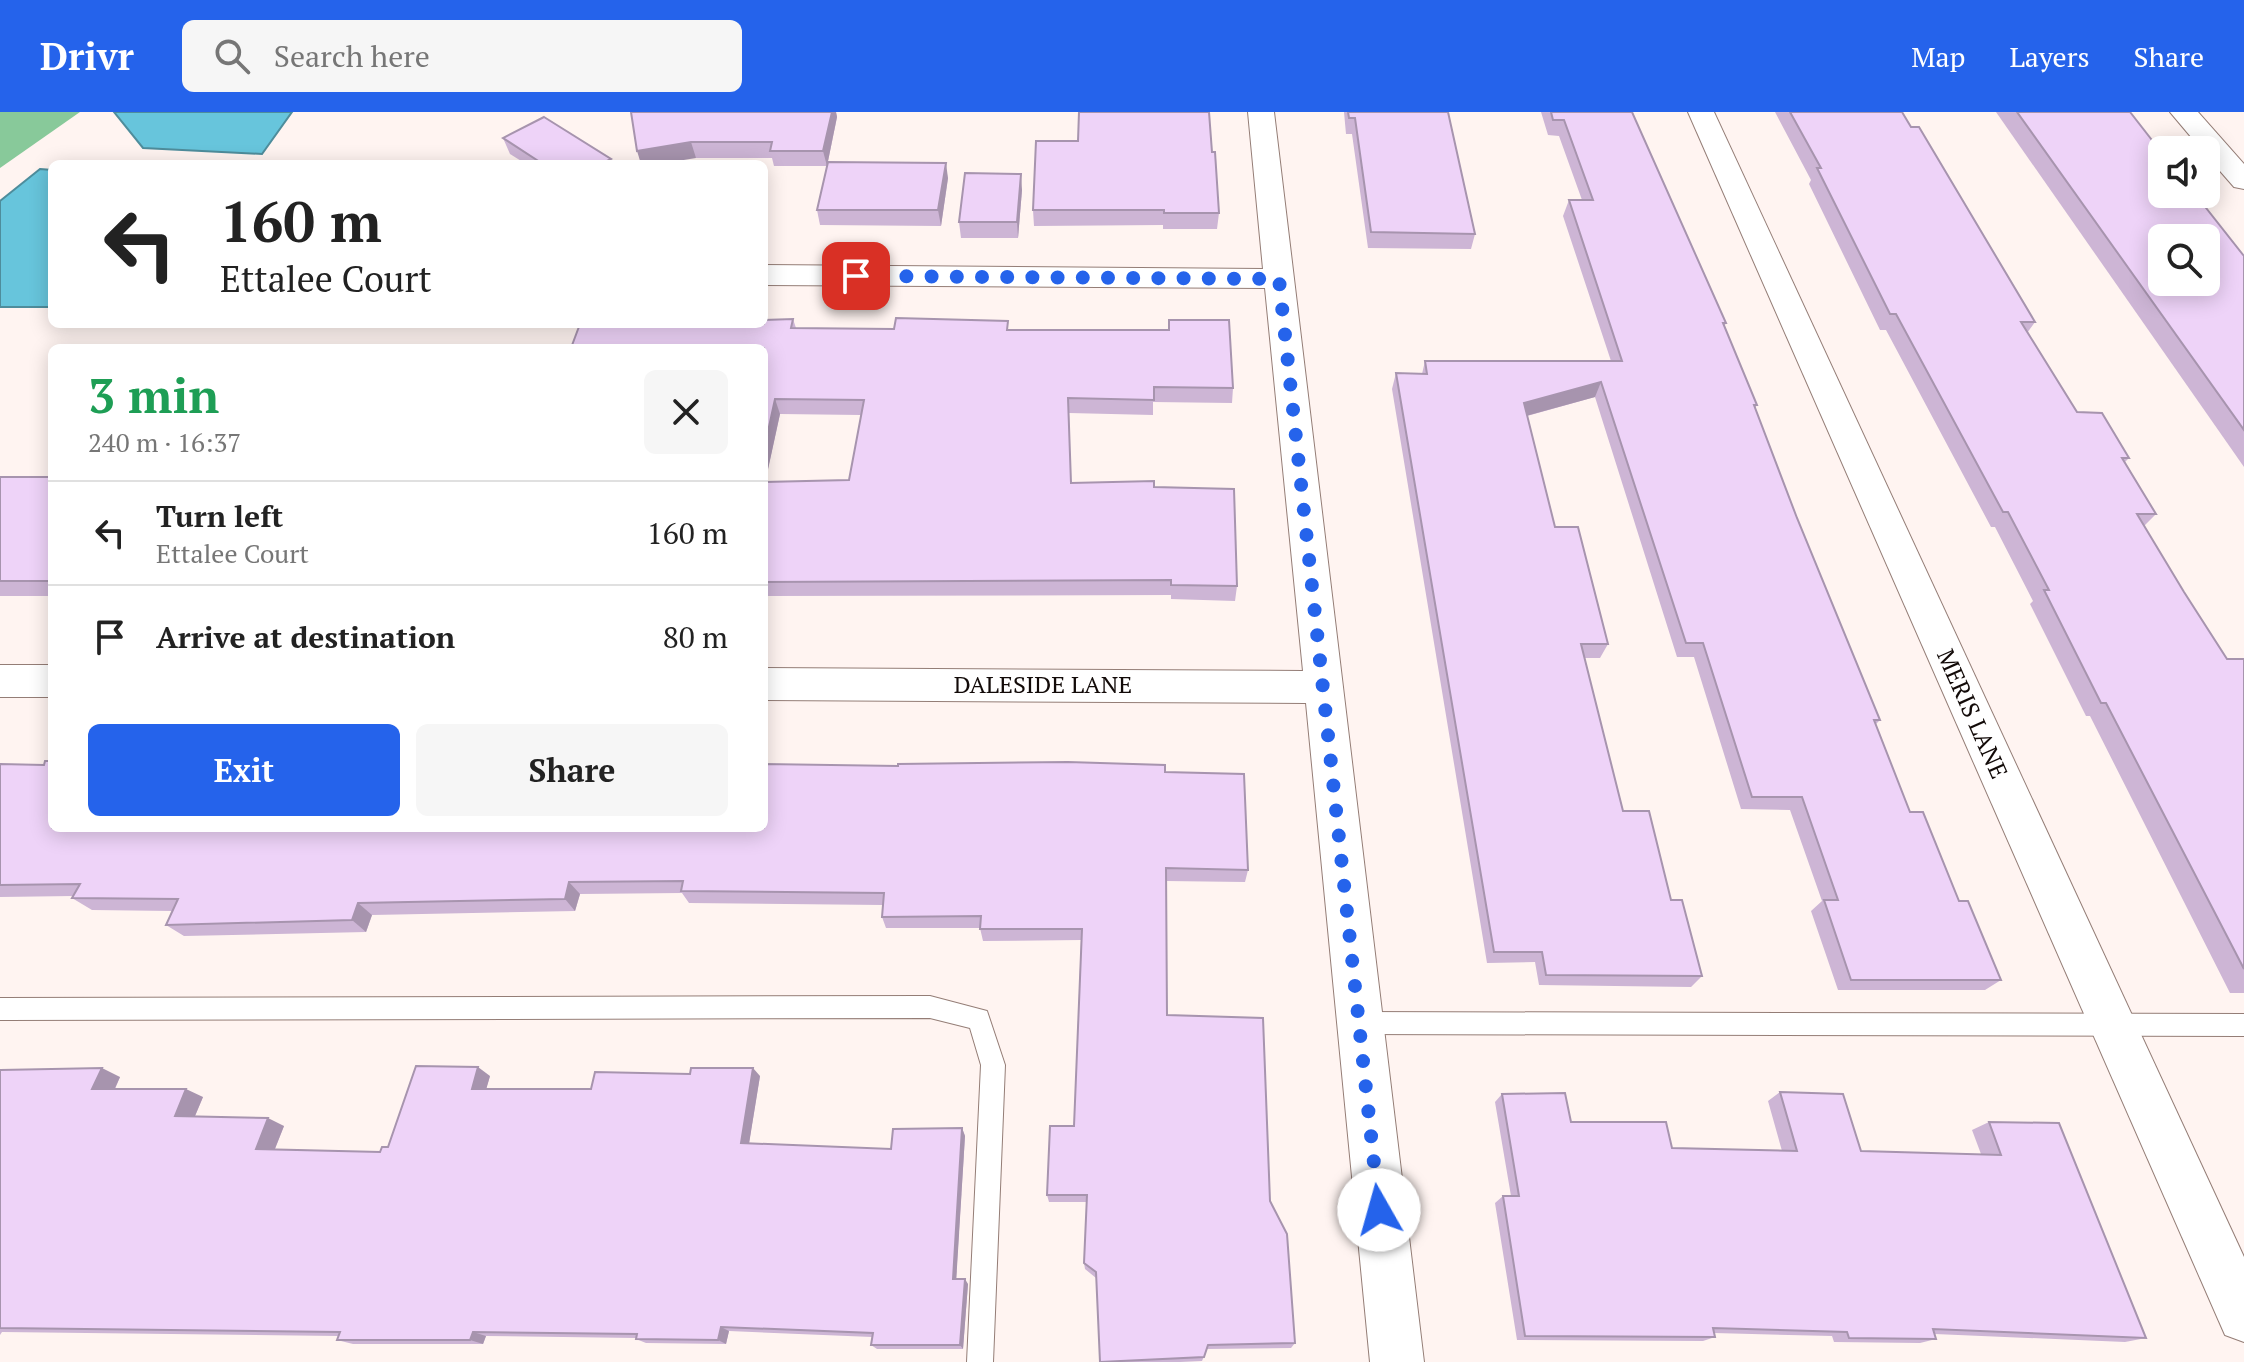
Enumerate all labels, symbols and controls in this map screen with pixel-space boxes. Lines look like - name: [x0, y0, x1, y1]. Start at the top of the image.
- search box: [182, 20, 742, 92]
- text: Drivr: [40, 31, 134, 81]
- icon: search: [210, 34, 254, 78]
- text: Search here: [274, 36, 430, 76]
- text: Map: [1911, 38, 1965, 75]
- text: Layers: [2009, 38, 2090, 75]
- text: Share: [2134, 38, 2204, 75]
- map controls: [2148, 136, 2220, 296]
- button: sound: [2148, 136, 2220, 208]
- text: 160 m: [220, 184, 382, 258]
- icon: left: [88, 192, 192, 296]
- button: search: [2148, 224, 2220, 296]
- pin: [822, 242, 890, 310]
- icon: arrive: [834, 254, 878, 298]
- text: Ettalee Court: [220, 255, 432, 302]
- text: 3 min: [88, 363, 219, 427]
- button: close: [644, 370, 728, 454]
- text: 240 m · 16:37: [88, 425, 241, 459]
- text: Turn left: [156, 496, 283, 536]
- icon: left: [88, 511, 132, 555]
- text: 160 m: [647, 513, 728, 553]
- text: Ettalee Court: [156, 536, 309, 570]
- icon: arrive: [88, 615, 132, 659]
- text: Arrive at destination: [156, 617, 455, 657]
- text: 80 m: [663, 617, 728, 657]
- street label: MERIS LANE: [1930, 644, 2016, 783]
- street label: DALESIDE LANE: [954, 668, 1132, 700]
- button: Exit: [88, 724, 400, 816]
- button: Share: [416, 724, 728, 816]
- position arrow: [1337, 1168, 1421, 1252]

